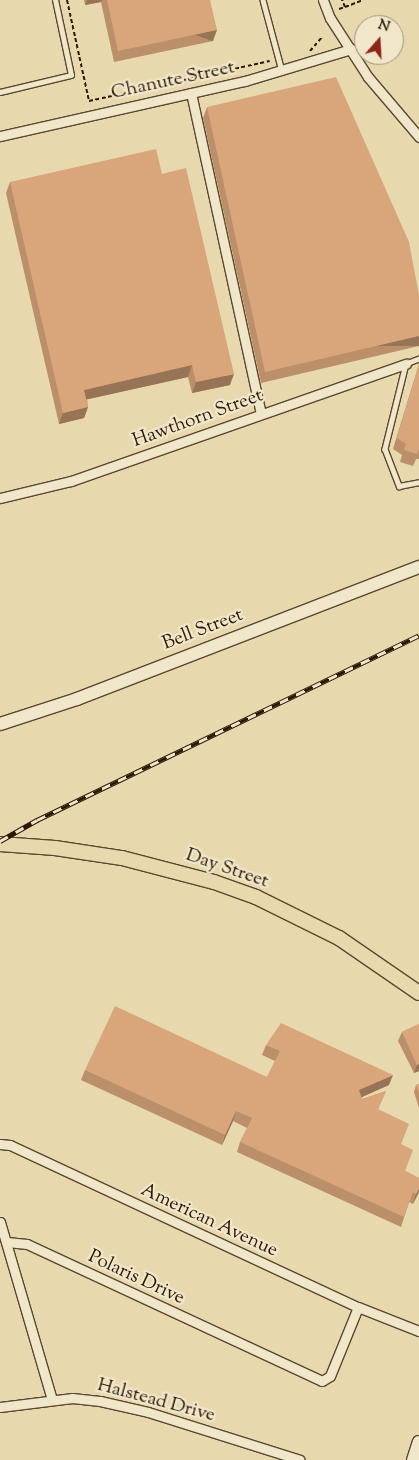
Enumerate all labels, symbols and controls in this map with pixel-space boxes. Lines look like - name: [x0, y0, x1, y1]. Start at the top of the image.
- north arrow: [354, 15, 404, 65]
- text: N: [375, 15, 392, 38]
- street label: Chanute Street: [109, 57, 237, 105]
- street label: Hawthorn Street: [130, 385, 266, 453]
- street label: Bell Street: [160, 604, 246, 656]
- street label: Day Street: [183, 844, 271, 894]
- street label: American Avenue: [137, 1179, 281, 1263]
- street label: Polaris Drive: [84, 1246, 188, 1310]
- street label: Halstead Drive: [95, 1374, 217, 1428]

